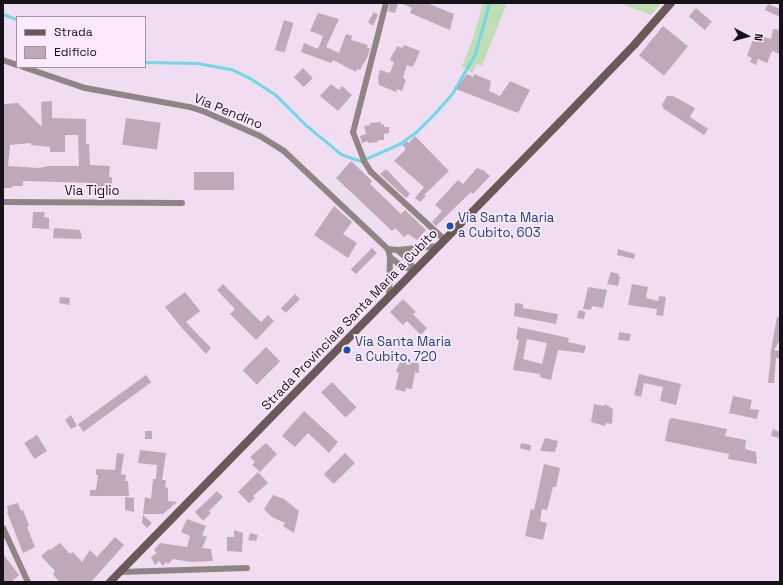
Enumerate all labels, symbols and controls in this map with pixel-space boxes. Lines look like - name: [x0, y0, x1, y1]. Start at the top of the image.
- legend: [16, 16, 146, 68]
- north arrow: [727, 16, 767, 56]
- text: Strada: [54, 24, 93, 40]
- text: N: [752, 33, 766, 42]
- text: Edificio: [54, 44, 97, 60]
- street label: Via Pendino: [191, 91, 265, 133]
- street label: Via Tiglio: [64, 183, 120, 199]
- place label: Via Santa Maria a Cubito, 603: [458, 211, 554, 242]
- marker: Via Santa Maria a Cubito, 603: [445, 221, 455, 231]
- street label: Strada Provinciale Santa Maria a Cubito: [259, 226, 441, 414]
- place label: Via Santa Maria a Cubito, 720: [355, 335, 451, 366]
- marker: Via Santa Maria a Cubito, 720: [342, 345, 352, 355]

